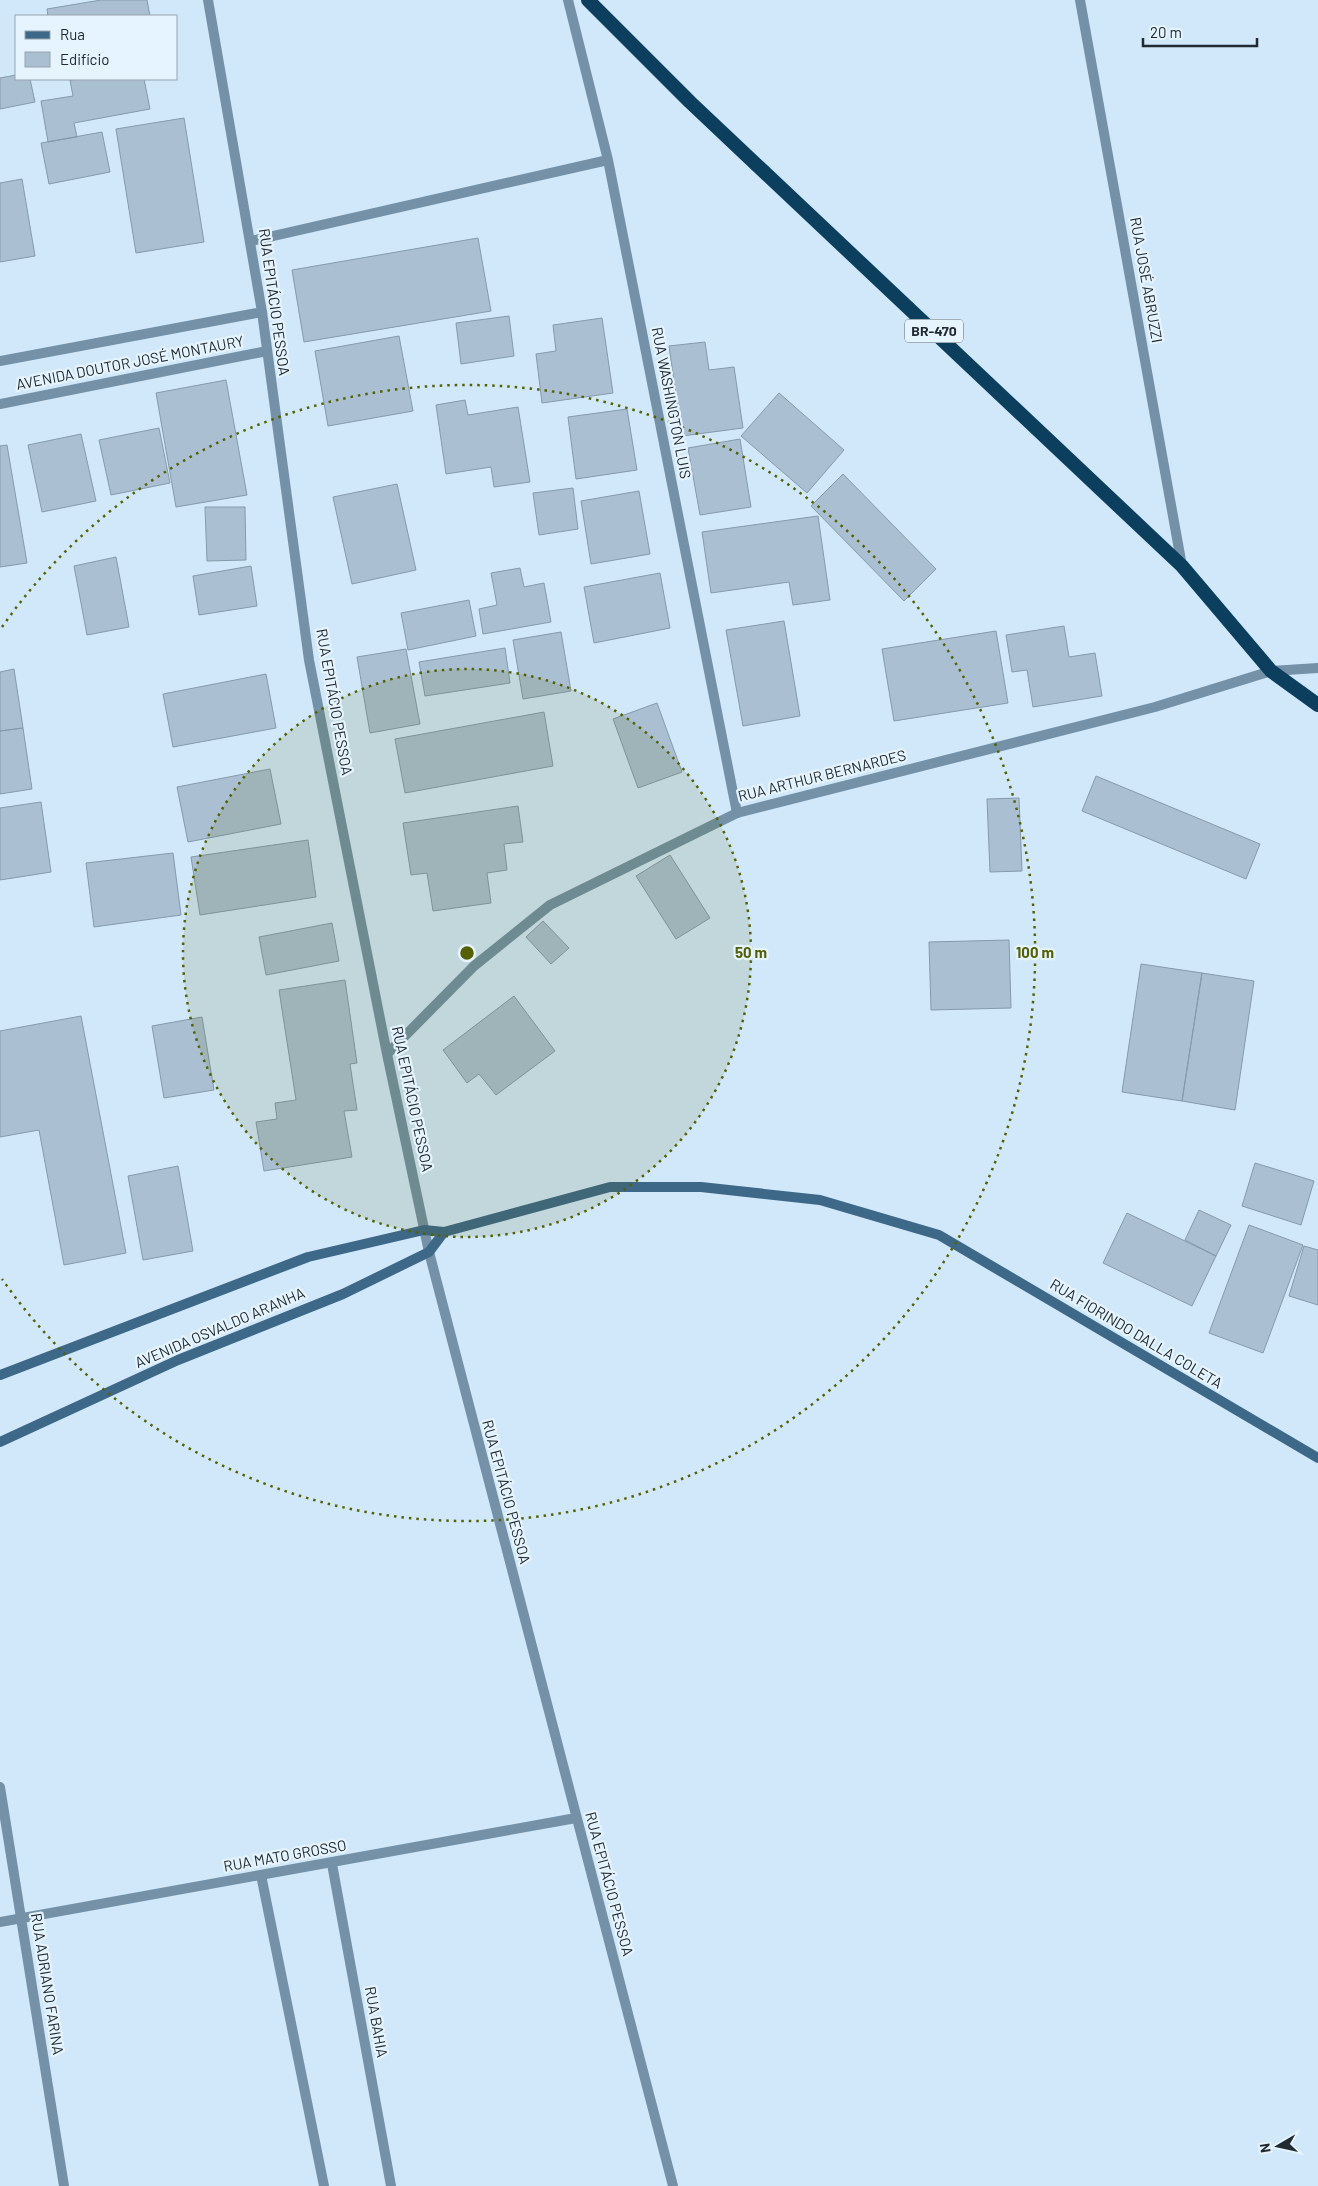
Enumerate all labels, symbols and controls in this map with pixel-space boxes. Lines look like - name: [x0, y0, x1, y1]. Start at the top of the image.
- legend: [15, 15, 178, 80]
- scale bar: [1143, 15, 1257, 47]
- text: 20 m: [1150, 23, 1182, 41]
- text: Rua: [60, 25, 85, 43]
- text: Edifício: [60, 50, 109, 68]
- street label: RUA JOSÉ ABRUZZI: [1127, 216, 1167, 344]
- street label: RUA EPITÁCIO PESSOA: [256, 227, 294, 377]
- road number: BR-470: [905, 320, 963, 342]
- street label: RUA WASHINGTON LUIS: [648, 325, 696, 480]
- street label: AVENIDA DOUTOR JOSÉ MONTAURY: [14, 331, 245, 393]
- street label: RUA EPITÁCIO PESSOA: [313, 627, 357, 777]
- street label: RUA ARTHUR BERNARDES: [736, 745, 908, 805]
- text: 50 m: [735, 943, 767, 961]
- text: 100 m: [1016, 943, 1054, 961]
- centre of rings: [458, 944, 476, 962]
- street label: RUA EPITÁCIO PESSOA: [389, 1024, 437, 1173]
- street label: RUA FIORINDO DALLA COLETA: [1047, 1274, 1226, 1392]
- street label: AVENIDA OSVALDO ARANHA: [132, 1283, 307, 1371]
- street label: RUA EPITÁCIO PESSOA: [479, 1418, 535, 1566]
- street label: RUA EPITÁCIO PESSOA: [582, 1810, 638, 1958]
- street label: RUA MATO GROSSO: [222, 1835, 348, 1875]
- street label: RUA ADRIANO FARINA: [28, 1912, 68, 2056]
- street label: RUA BAHIA: [362, 1985, 392, 2059]
- north arrow: [1253, 2121, 1303, 2171]
- text: N: [1256, 2142, 1274, 2154]

